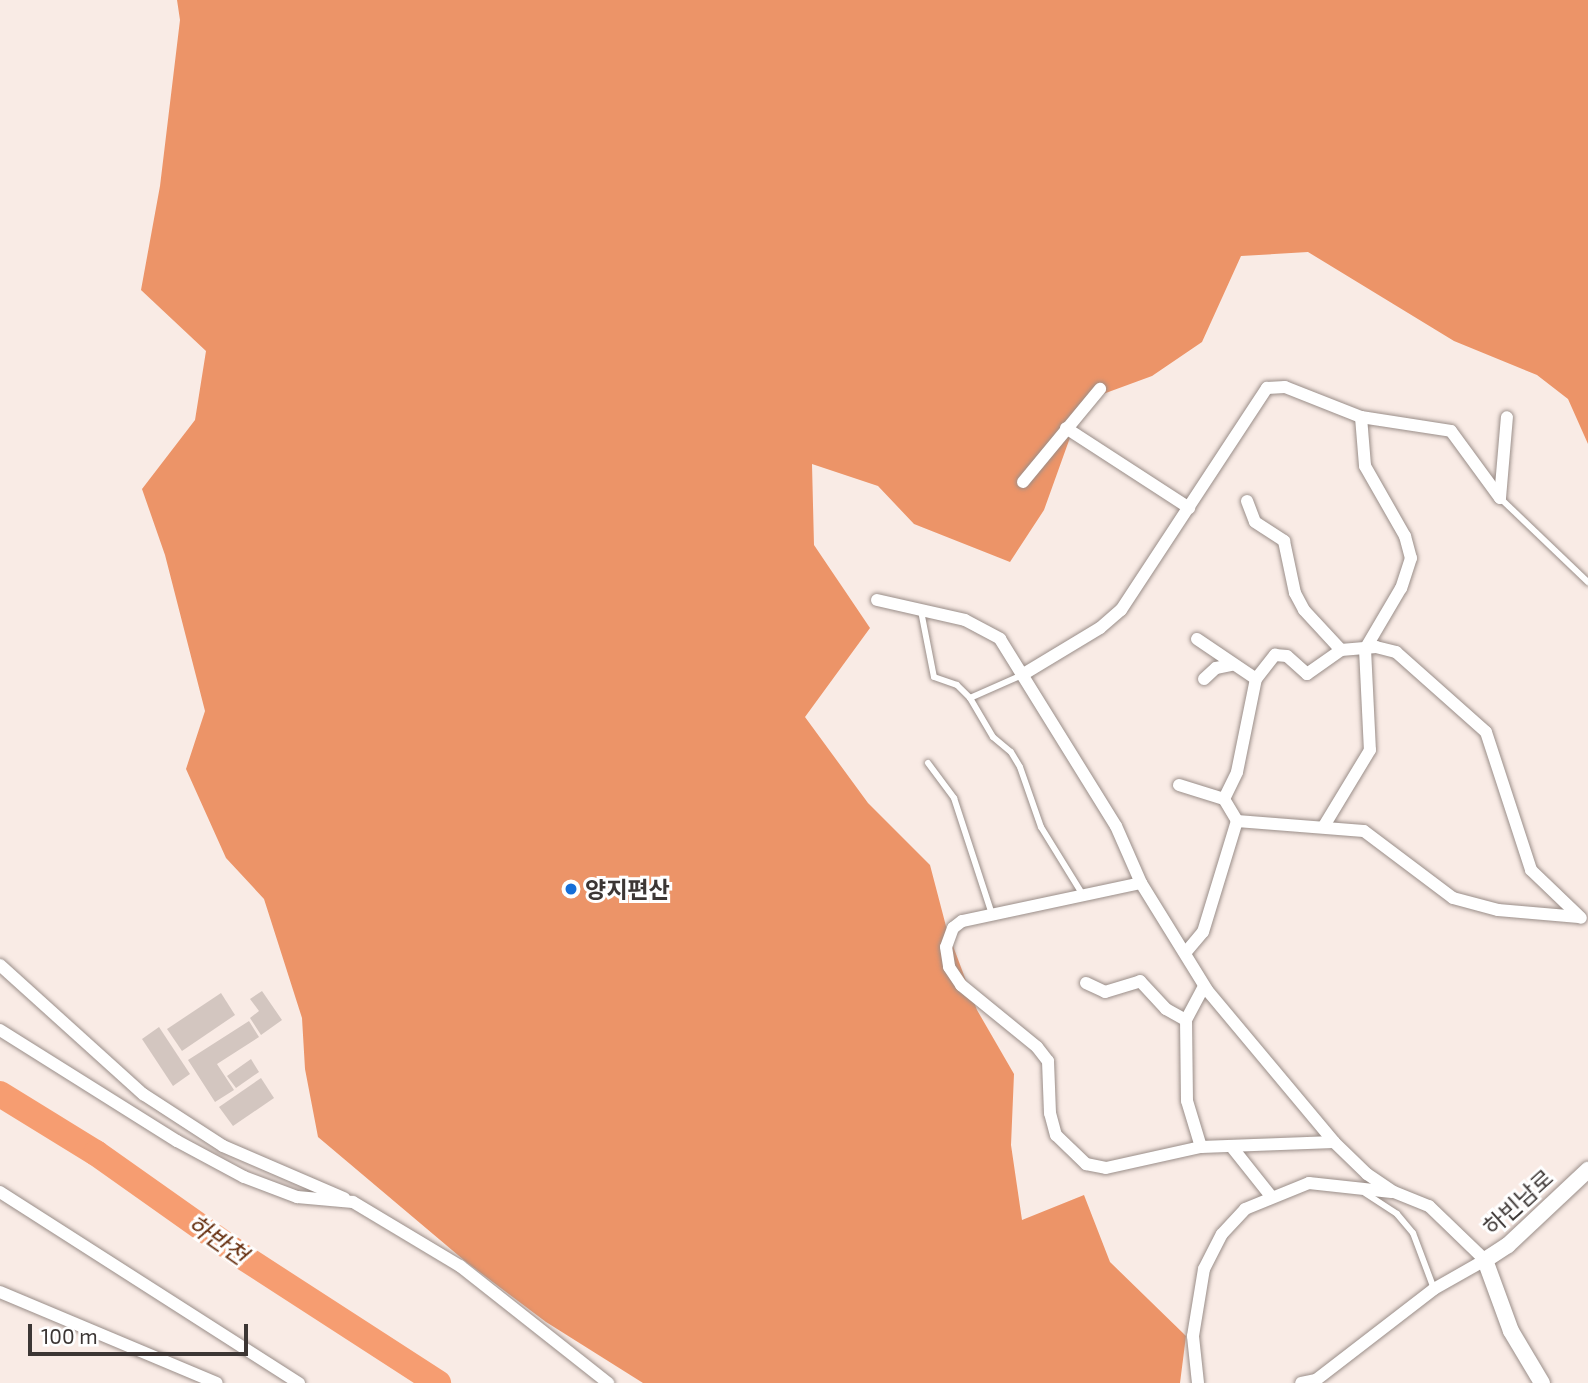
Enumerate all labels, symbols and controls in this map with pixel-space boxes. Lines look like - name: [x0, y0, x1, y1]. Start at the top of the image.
- place label: 양지편산: [585, 875, 670, 903]
- marker: 양지편산: [563, 881, 579, 897]
- street label: 하빈남로: [1477, 1163, 1559, 1241]
- water label: 하반천: [183, 1208, 253, 1270]
- scale bar: [32, 1310, 252, 1354]
- text: 100 m: [41, 1323, 98, 1348]

